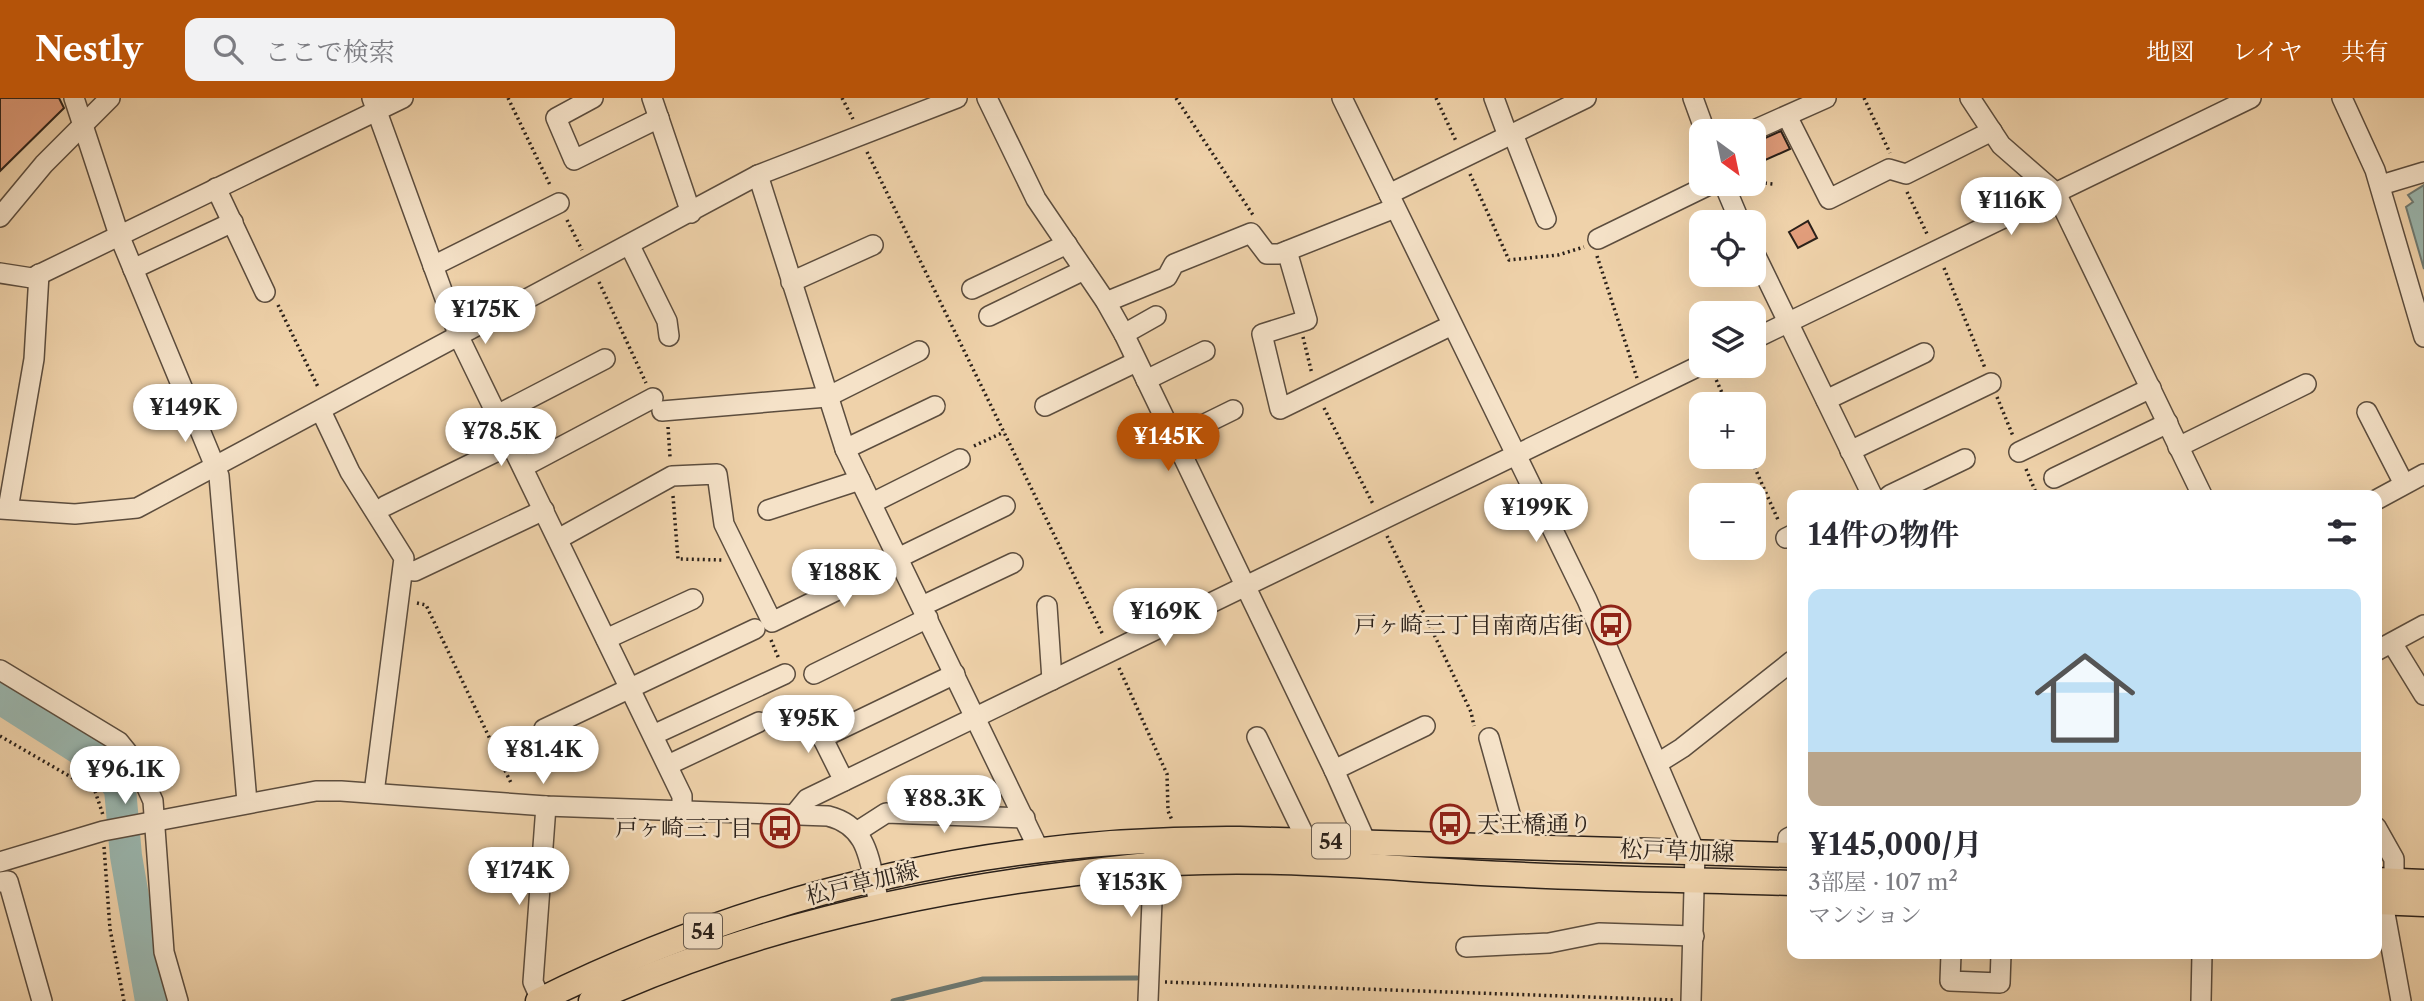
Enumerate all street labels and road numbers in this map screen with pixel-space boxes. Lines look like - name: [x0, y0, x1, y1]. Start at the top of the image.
- road number: 54: [1312, 824, 1350, 858]
- street label: 松戸草加線: [1619, 835, 1735, 867]
- street label: 松戸草加線: [803, 856, 921, 910]
- road number: 54: [684, 914, 722, 948]

